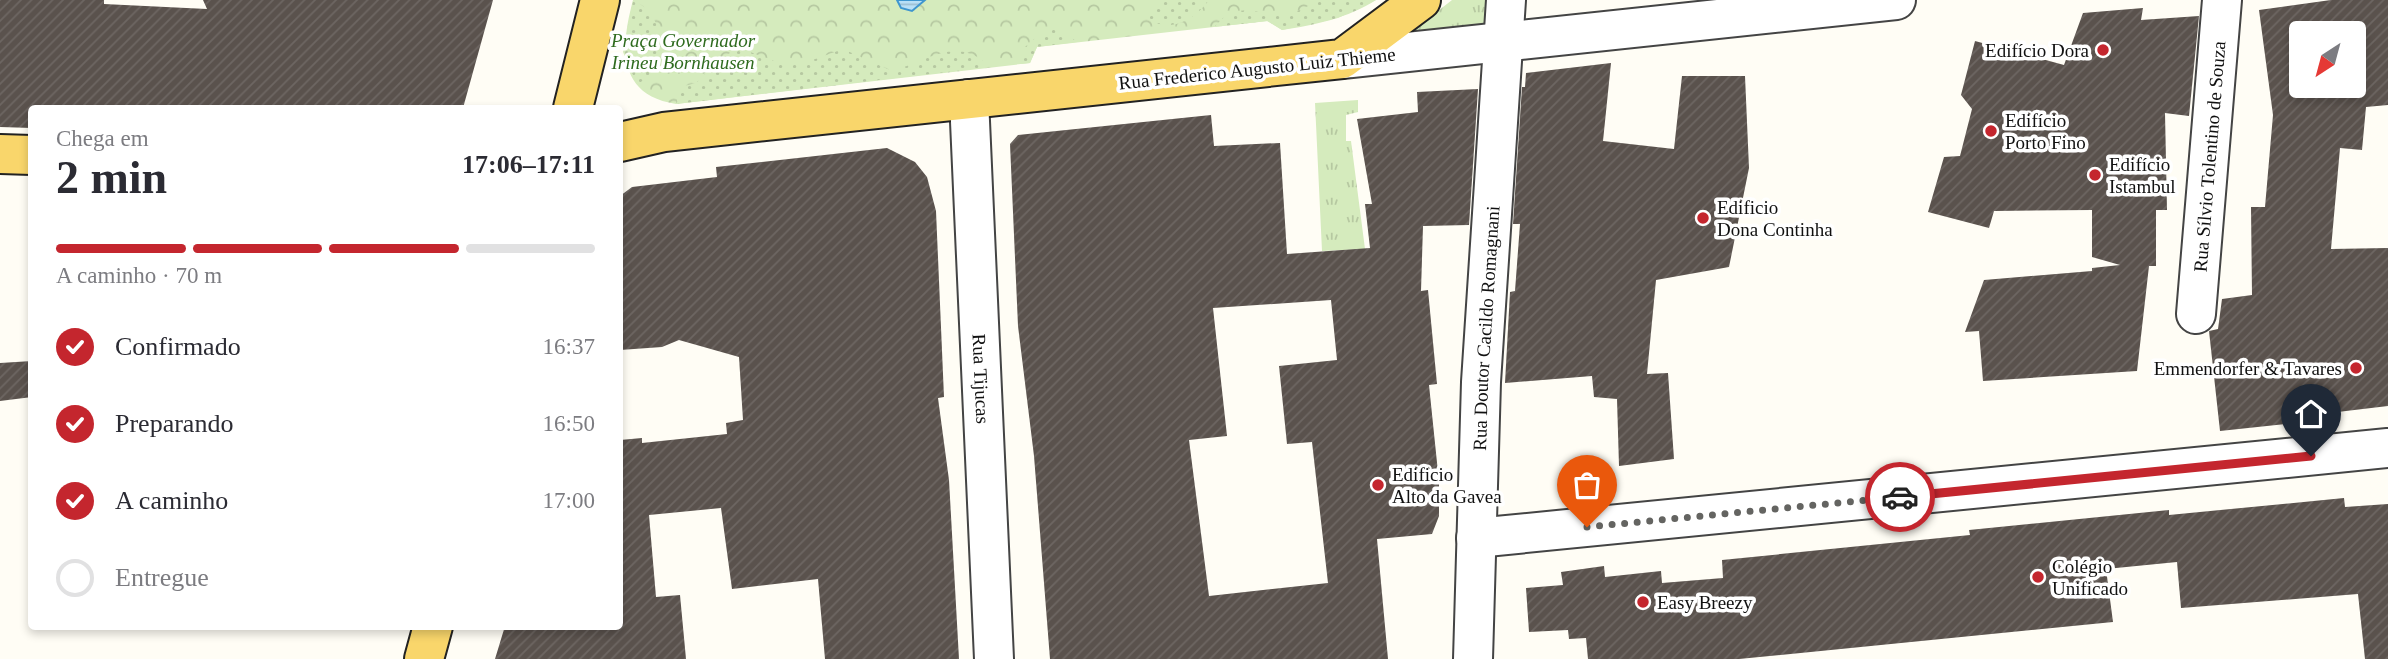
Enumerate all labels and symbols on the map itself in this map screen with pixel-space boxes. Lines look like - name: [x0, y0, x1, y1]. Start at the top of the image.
- north arrow: [2289, 21, 2366, 98]
- park label: Praça Governador Irineu Bornhausen: [610, 30, 756, 73]
- place label: Edifício Dora: [1985, 40, 2090, 61]
- street label: Rua Sílvio Tolentino de Souza: [2190, 40, 2230, 273]
- marker: Edifício Dora: [2095, 42, 2111, 58]
- street label: Rua Frederico Augusto Luiz Thieme: [1118, 44, 1397, 93]
- place label: Edifício Porto Fino: [2005, 110, 2086, 153]
- marker: Edifício Porto Fino: [1983, 123, 1999, 139]
- place label: Edifício Istambul: [2109, 154, 2176, 197]
- marker: Edifício Istambul: [2087, 167, 2103, 183]
- place label: Edificio Dona Continha: [1717, 197, 1833, 240]
- street label: Rua Doutor Cacildo Romagnani: [1469, 205, 1504, 451]
- marker: Edificio Dona Continha: [1695, 210, 1711, 226]
- street label: Rua Tijucas: [968, 333, 993, 424]
- place label: Emmendorfer & Tavares: [2154, 358, 2342, 379]
- marker: Emmendorfer & Tavares: [2348, 360, 2364, 376]
- pin: [2281, 384, 2341, 456]
- pin: [1557, 455, 1617, 527]
- courier: [1865, 462, 1935, 532]
- place label: Edificio Alto da Gavea: [1392, 464, 1502, 507]
- marker: Edificio Alto da Gavea: [1370, 477, 1386, 493]
- place label: Colégio Unificado: [2052, 556, 2128, 599]
- marker: Colégio Unificado: [2030, 569, 2046, 585]
- place label: Easy Breezy: [1657, 592, 1753, 613]
- marker: Easy Breezy: [1635, 594, 1651, 610]

